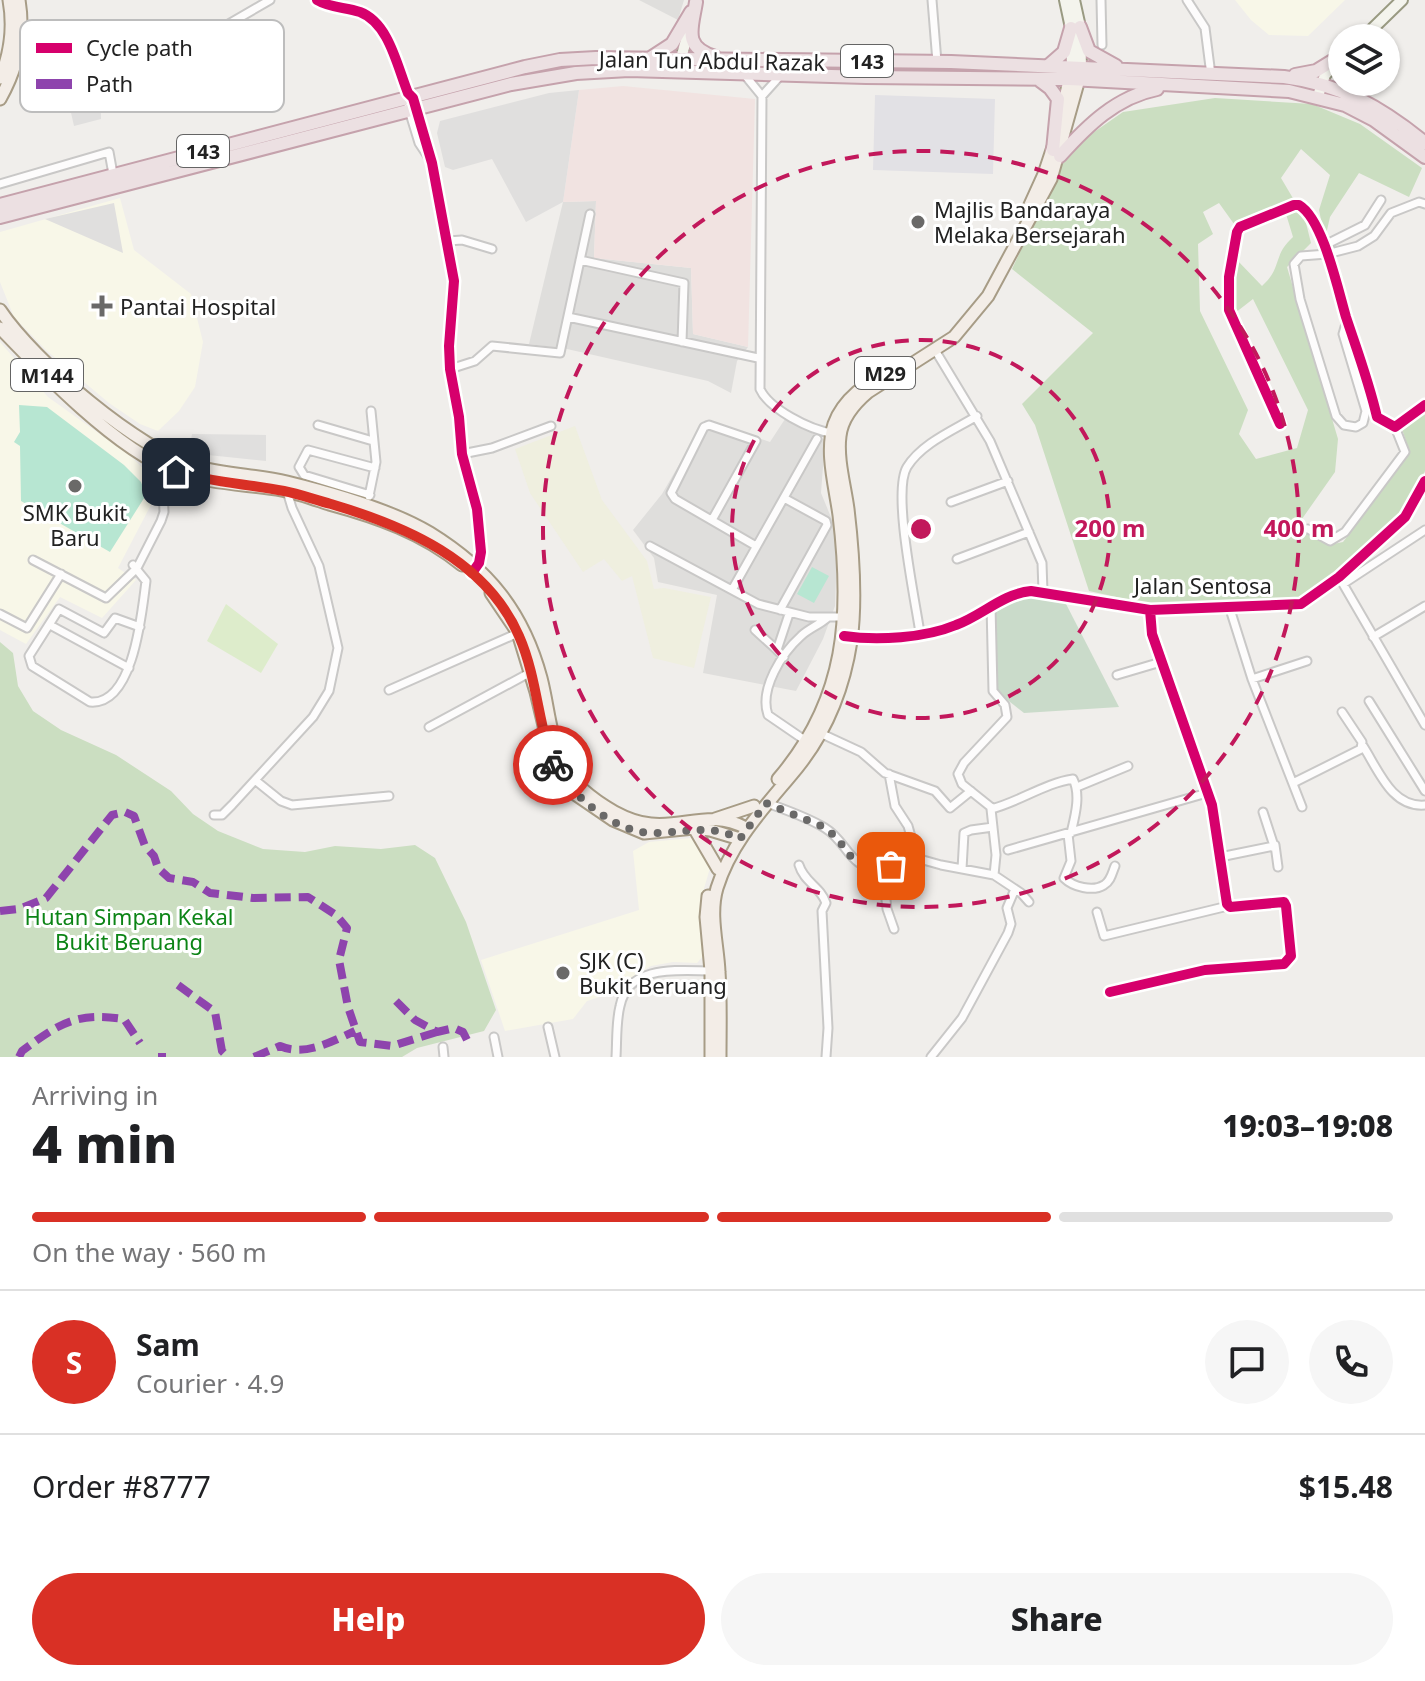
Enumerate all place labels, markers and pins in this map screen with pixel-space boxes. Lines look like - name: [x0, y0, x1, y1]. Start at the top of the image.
- place label: Majlis Bandaraya Melaka Bersejarah: [934, 194, 1126, 249]
- marker: Majlis Bandaraya Melaka Bersejarah: [909, 213, 927, 231]
- place label: Pantai Hospital: [120, 291, 276, 321]
- marker: Pantai Hospital: [91, 295, 113, 317]
- pin: [142, 438, 210, 506]
- marker: SMK Bukit Baru: [66, 477, 84, 495]
- place label: SMK Bukit Baru: [23, 497, 127, 552]
- centre of rings: [907, 515, 935, 543]
- pin: [857, 832, 925, 900]
- place label: SJK (C) Bukit Beruang: [579, 945, 727, 1000]
- marker: SJK (C) Bukit Beruang: [554, 964, 572, 982]

